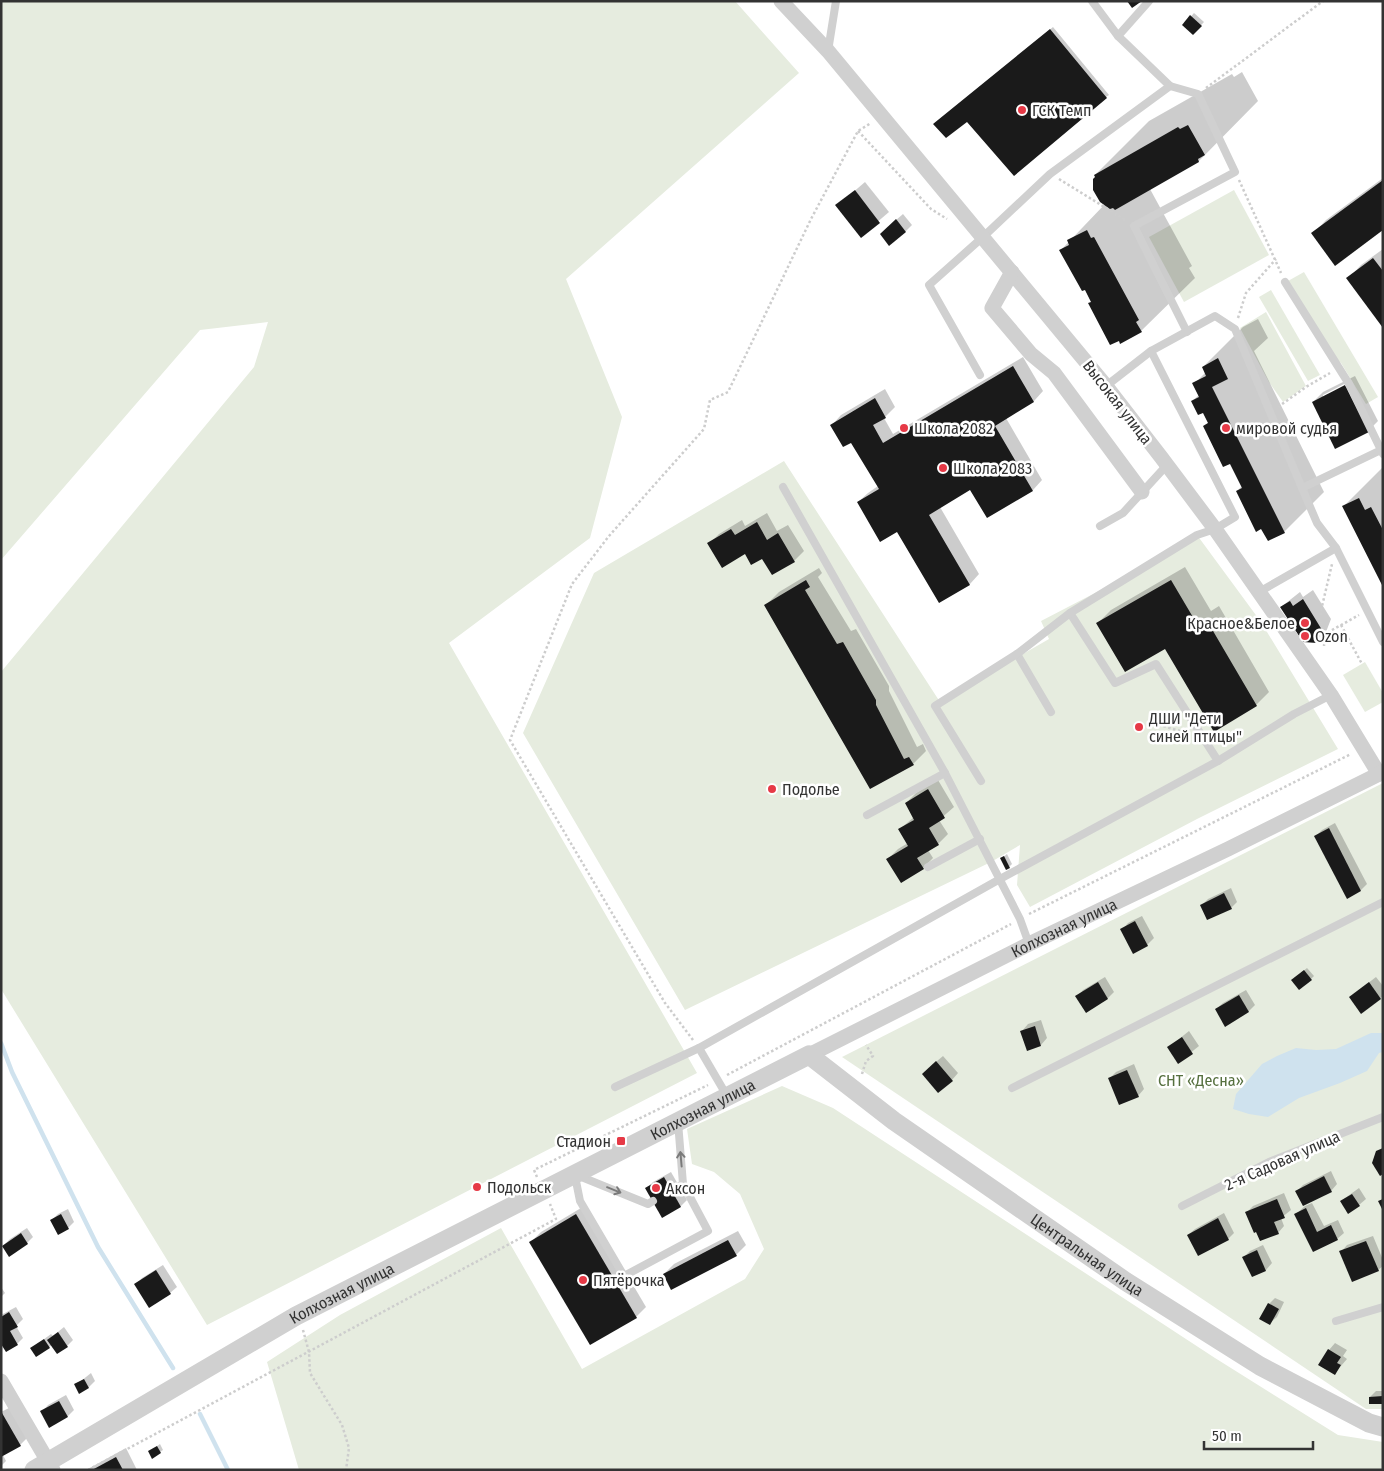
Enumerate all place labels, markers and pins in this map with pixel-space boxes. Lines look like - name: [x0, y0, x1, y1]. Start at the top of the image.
- place label: ГСК Темп: [1032, 101, 1092, 120]
- marker: ГСК Темп: [1016, 104, 1028, 116]
- place label: Школа 2082: [914, 419, 993, 438]
- place label: мировой судья: [1236, 419, 1337, 438]
- marker: Школа 2082: [898, 422, 910, 434]
- marker: мировой судья: [1220, 422, 1232, 434]
- place label: Школа 2083: [953, 459, 1032, 478]
- marker: Школа 2083: [937, 462, 949, 474]
- place label: Красное&Белое: [1187, 614, 1295, 633]
- marker: Красное&Белое: [1299, 617, 1311, 629]
- place label: Ozon: [1315, 627, 1348, 646]
- marker: Ozon: [1299, 630, 1311, 642]
- place label: ДШИ "Дети синей птицы": [1148, 709, 1242, 746]
- marker: ДШИ "Дети синей птицы": [1133, 721, 1145, 733]
- place label: Подолье: [782, 780, 840, 799]
- marker: Подолье: [766, 783, 778, 795]
- place label: Стадион: [556, 1132, 611, 1151]
- marker: Стадион: [615, 1135, 627, 1147]
- place label: Подольск: [487, 1178, 552, 1197]
- place label: Аксон: [666, 1179, 705, 1198]
- marker: Подольск: [471, 1181, 483, 1193]
- marker: Аксон: [650, 1182, 662, 1194]
- place label: Пятёрочка: [593, 1271, 665, 1290]
- marker: Пятёрочка: [577, 1274, 589, 1286]

